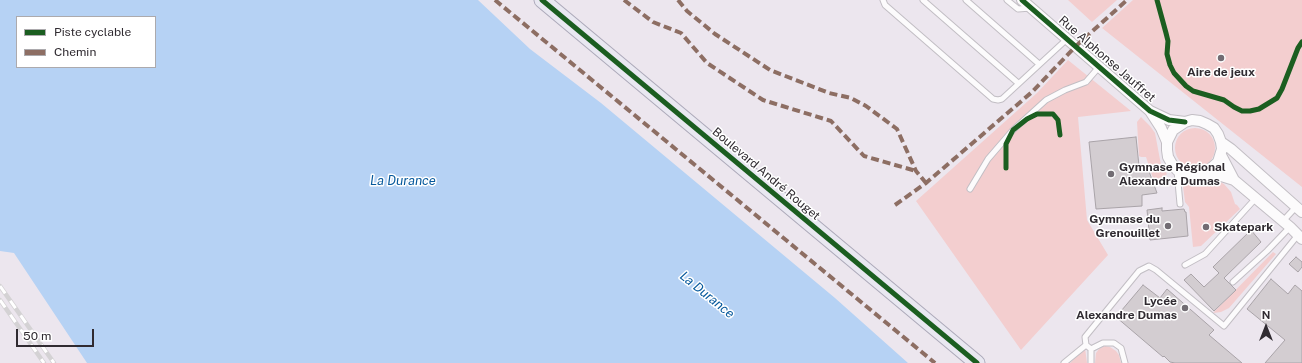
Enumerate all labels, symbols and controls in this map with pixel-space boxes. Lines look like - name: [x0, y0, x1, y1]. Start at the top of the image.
- street label: Rue Alphonse Jauffret: [1056, 13, 1158, 105]
- legend: [16, 16, 156, 68]
- text: Piste cyclable: [54, 25, 131, 39]
- text: Chemin: [54, 45, 96, 59]
- marker: Aire de jeux: [1216, 53, 1226, 63]
- place label: Aire de jeux: [1187, 65, 1255, 79]
- street label: Boulevard André Rouget: [709, 125, 823, 223]
- place label: Gymnase Régional Alexandre Dumas: [1119, 160, 1226, 188]
- marker: Gymnase Régional Alexandre Dumas: [1106, 169, 1116, 179]
- water label: La Durance: [370, 173, 436, 189]
- place label: Gymnase du Grenouillet: [1089, 212, 1160, 240]
- place label: Skatepark: [1214, 220, 1273, 234]
- marker: Gymnase du Grenouillet: [1163, 221, 1173, 231]
- marker: Skatepark: [1201, 222, 1211, 232]
- water label: La Durance: [676, 268, 738, 322]
- place label: Lycée Alexandre Dumas: [1076, 294, 1177, 322]
- marker: Lycée Alexandre Dumas: [1180, 303, 1190, 313]
- north arrow: [1246, 307, 1286, 347]
- text: N: [1262, 309, 1270, 321]
- scale bar: [18, 321, 96, 347]
- text: 50 m: [23, 329, 51, 343]

